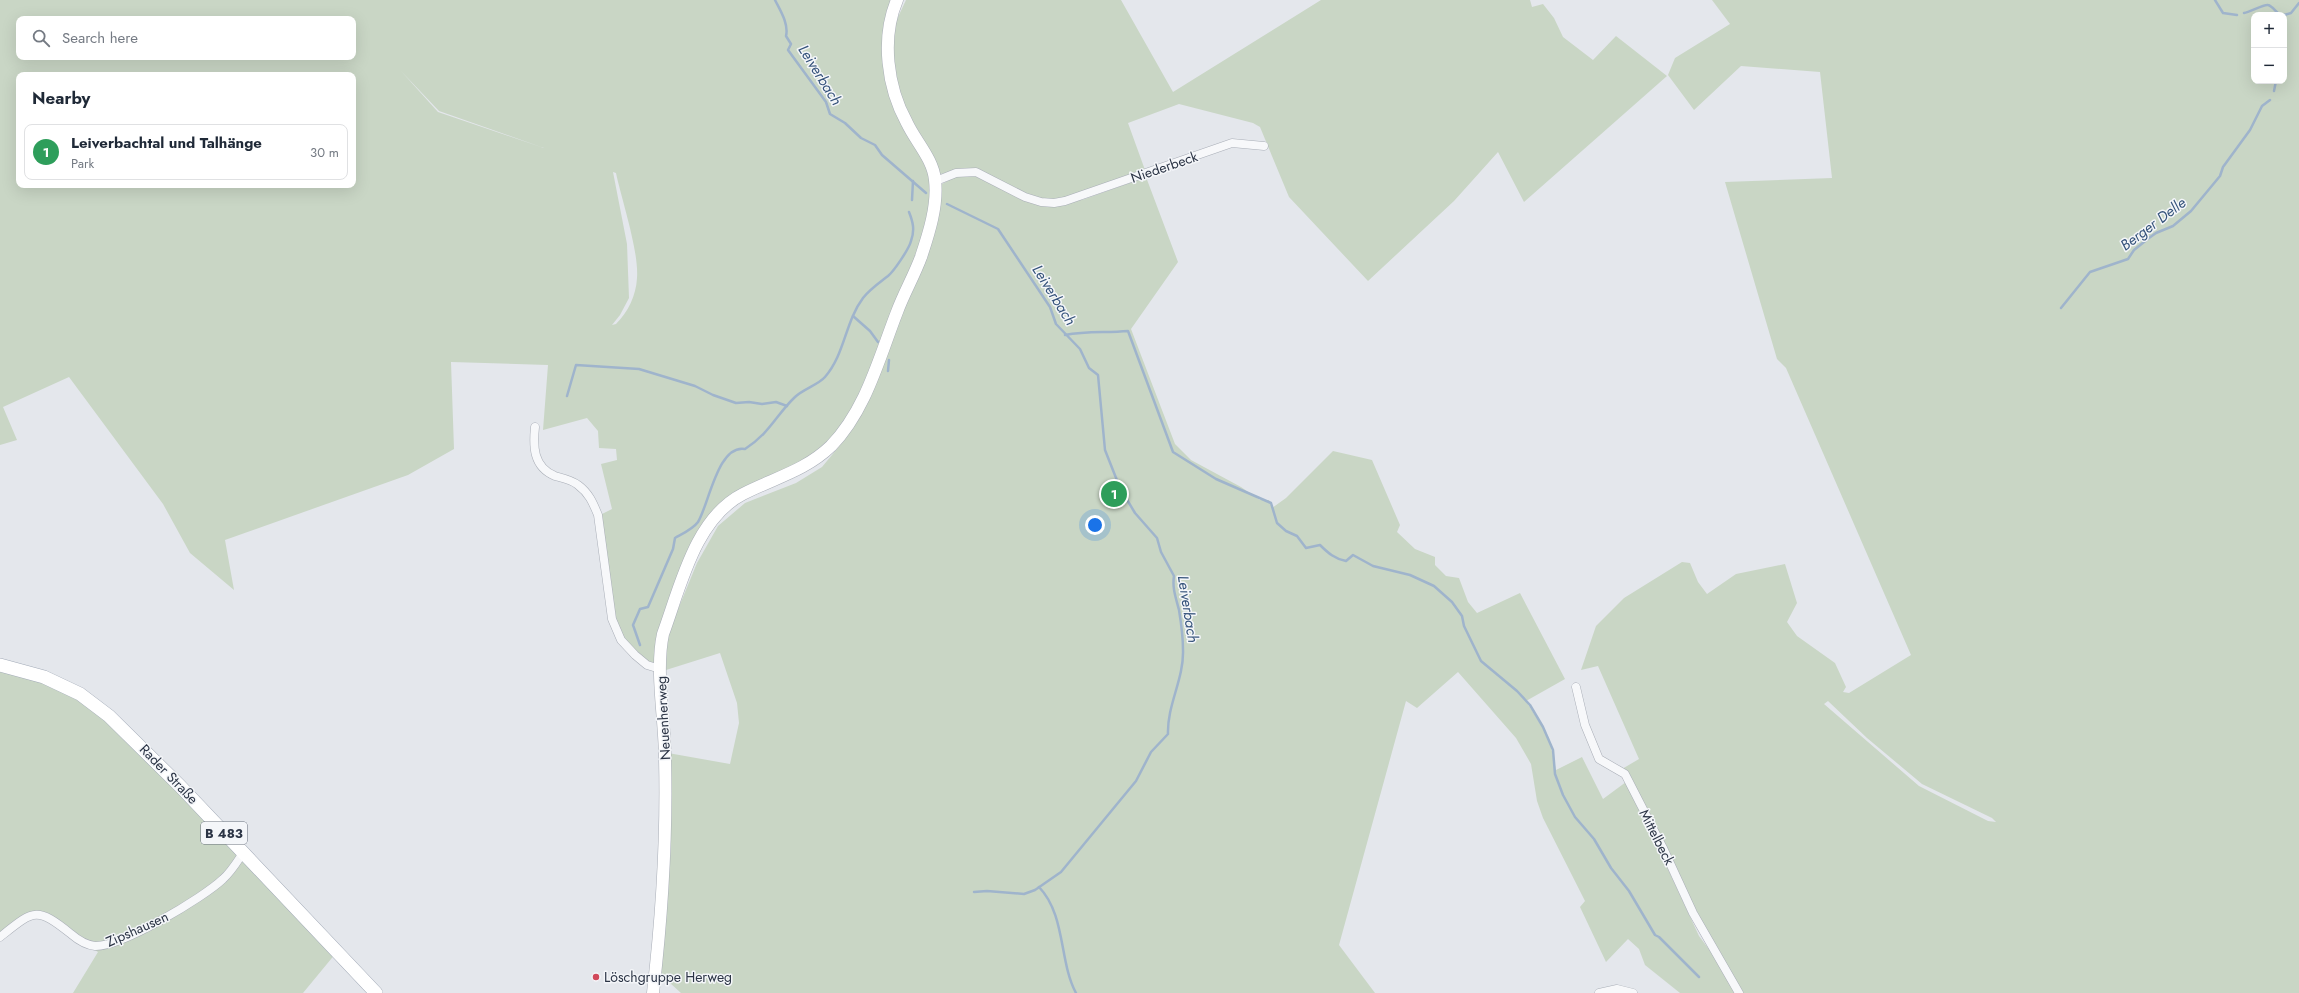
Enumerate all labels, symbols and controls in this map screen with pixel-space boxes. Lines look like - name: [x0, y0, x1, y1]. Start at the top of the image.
- map controls: [2251, 12, 2287, 84]
- button: +: [2251, 12, 2287, 48]
- search box: [16, 16, 356, 60]
- icon: search: [30, 27, 52, 49]
- text: Search here: [62, 27, 138, 49]
- water label: Leiverbach: [793, 40, 847, 110]
- button: −: [2251, 48, 2287, 84]
- text: Nearby: [32, 86, 90, 110]
- text: Leiverbachtal und Talhänge: [71, 132, 262, 154]
- text: 1: [43, 143, 49, 162]
- text: 30 m: [310, 143, 339, 162]
- street label: Niederbeck: [1128, 146, 1201, 188]
- text: Park: [71, 154, 94, 173]
- water label: Berger Delle: [2116, 192, 2191, 256]
- water label: Leiverbach: [1027, 260, 1081, 330]
- pin: 1: [1101, 479, 1127, 509]
- your location: [1085, 515, 1105, 535]
- water label: Leiverbach: [1172, 574, 1204, 644]
- street label: Neuenherweg: [651, 675, 675, 761]
- street label: Rader Straße: [135, 740, 203, 808]
- street label: Mittelbeck: [1634, 806, 1680, 869]
- road number: B 483: [201, 822, 247, 844]
- street label: Zipshausen: [103, 906, 171, 952]
- place label: Löschgruppe Herweg: [604, 967, 732, 987]
- marker: Löschgruppe Herweg: [591, 972, 601, 982]

